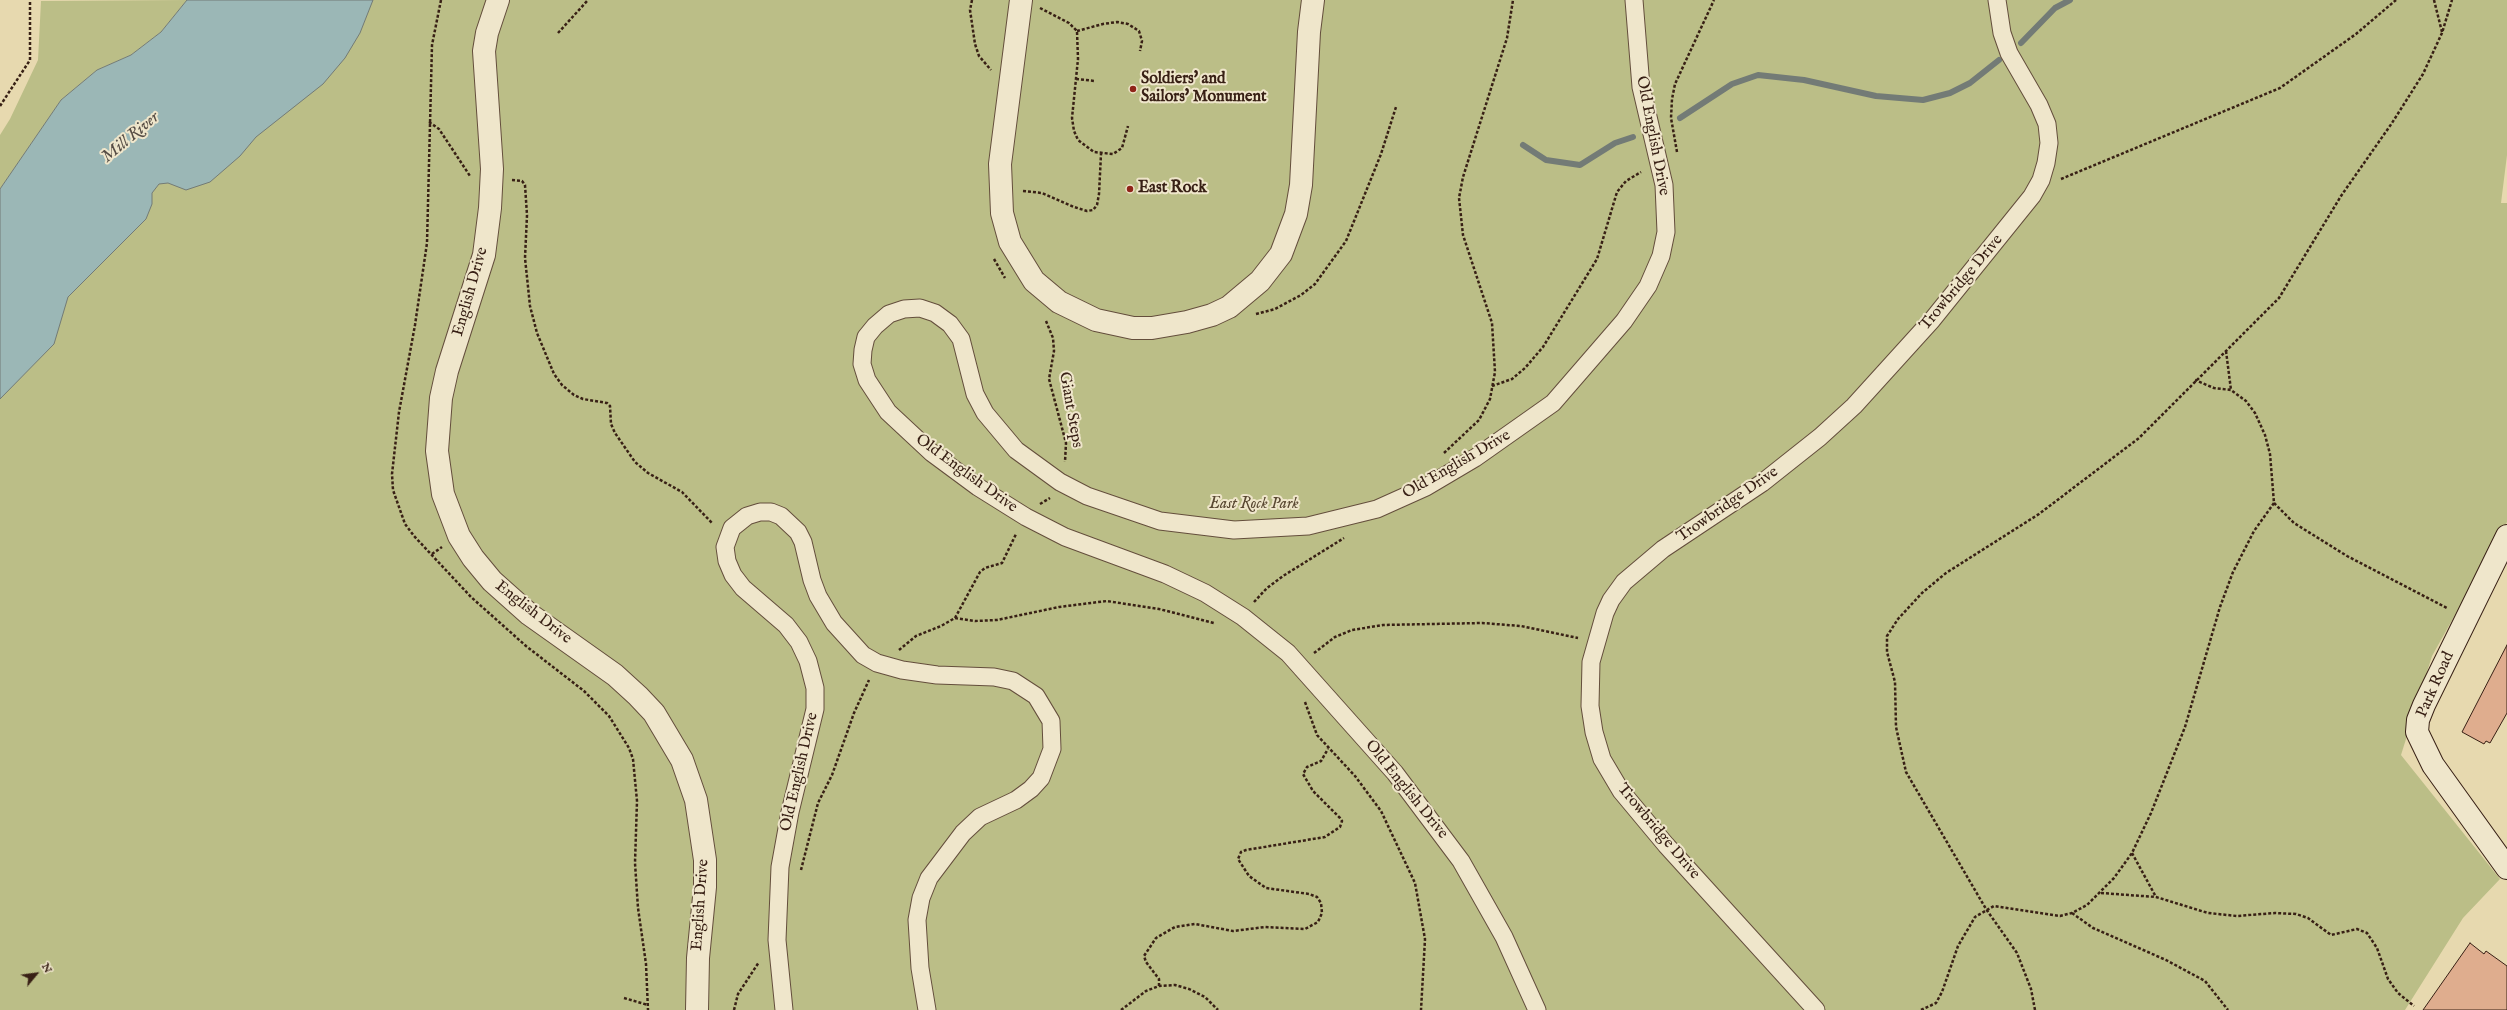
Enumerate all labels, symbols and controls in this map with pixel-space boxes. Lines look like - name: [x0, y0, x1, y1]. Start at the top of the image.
- place label: Soldiers' and Sailors' Monument: [1141, 70, 1266, 108]
- street label: Old English Drive: [1631, 75, 1673, 197]
- marker: Soldiers' and Sailors' Monument: [1128, 84, 1138, 94]
- water label: Mill River: [98, 108, 164, 168]
- place label: East Rock: [1138, 179, 1207, 199]
- marker: East Rock: [1125, 184, 1135, 194]
- street label: Trowbridge Drive: [1916, 231, 2008, 335]
- street label: English Drive: [449, 245, 493, 339]
- street label: Giant Steps: [1054, 371, 1086, 449]
- street label: Old English Drive: [1400, 426, 1514, 504]
- street label: Old English Drive: [911, 431, 1021, 517]
- street label: Trowbridge Drive: [1674, 463, 1782, 547]
- park label: East Rock Park: [1209, 495, 1299, 515]
- street label: English Drive: [491, 577, 575, 649]
- street label: Park Road: [2413, 649, 2459, 721]
- street label: Old English Drive: [777, 711, 823, 833]
- street label: Old English Drive: [1360, 737, 1452, 843]
- street label: Trowbridge Drive: [1612, 780, 1704, 884]
- street label: English Drive: [688, 859, 714, 951]
- north arrow: [16, 954, 56, 994]
- text: N: [38, 961, 55, 976]

